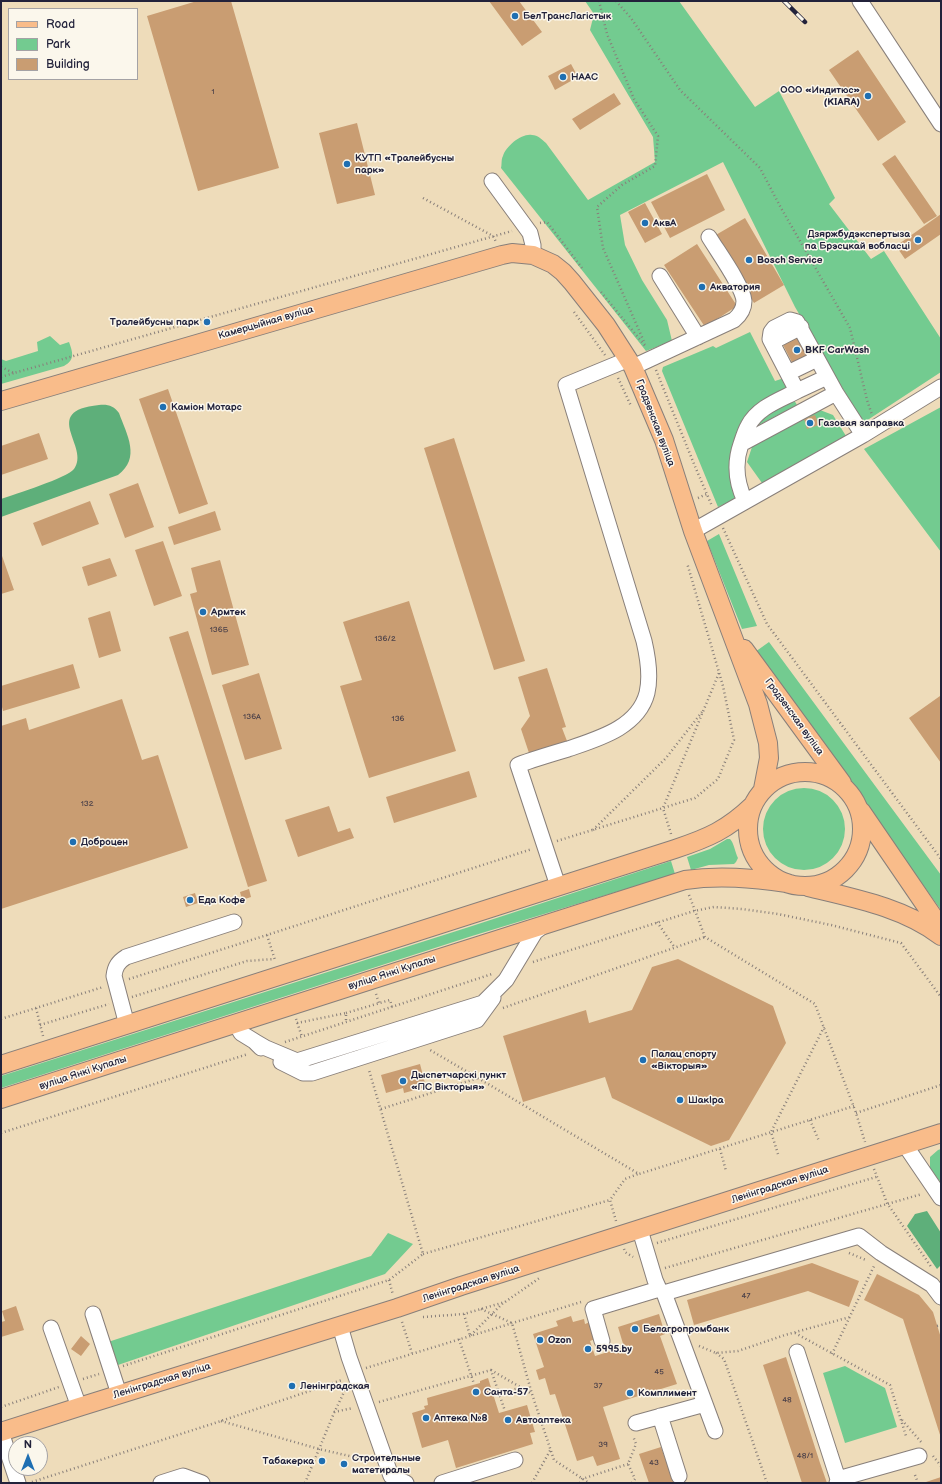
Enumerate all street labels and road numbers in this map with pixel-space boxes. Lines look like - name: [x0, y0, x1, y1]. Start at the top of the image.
- street label: Камерцыйная вуліца: [217, 304, 315, 342]
- street label: Гродзенская вуліца: [633, 378, 677, 468]
- street label: Гродзенская вуліца: [762, 676, 826, 758]
- street label: вуліца Янкі Купалы: [347, 953, 437, 993]
- street label: вуліца Янкі Купалы: [38, 1053, 128, 1093]
- street label: Ленінградская вуліца: [730, 1164, 830, 1206]
- street label: Ленінградская вуліца: [421, 1263, 521, 1305]
- street label: Ленінградская вуліца: [112, 1360, 212, 1402]

